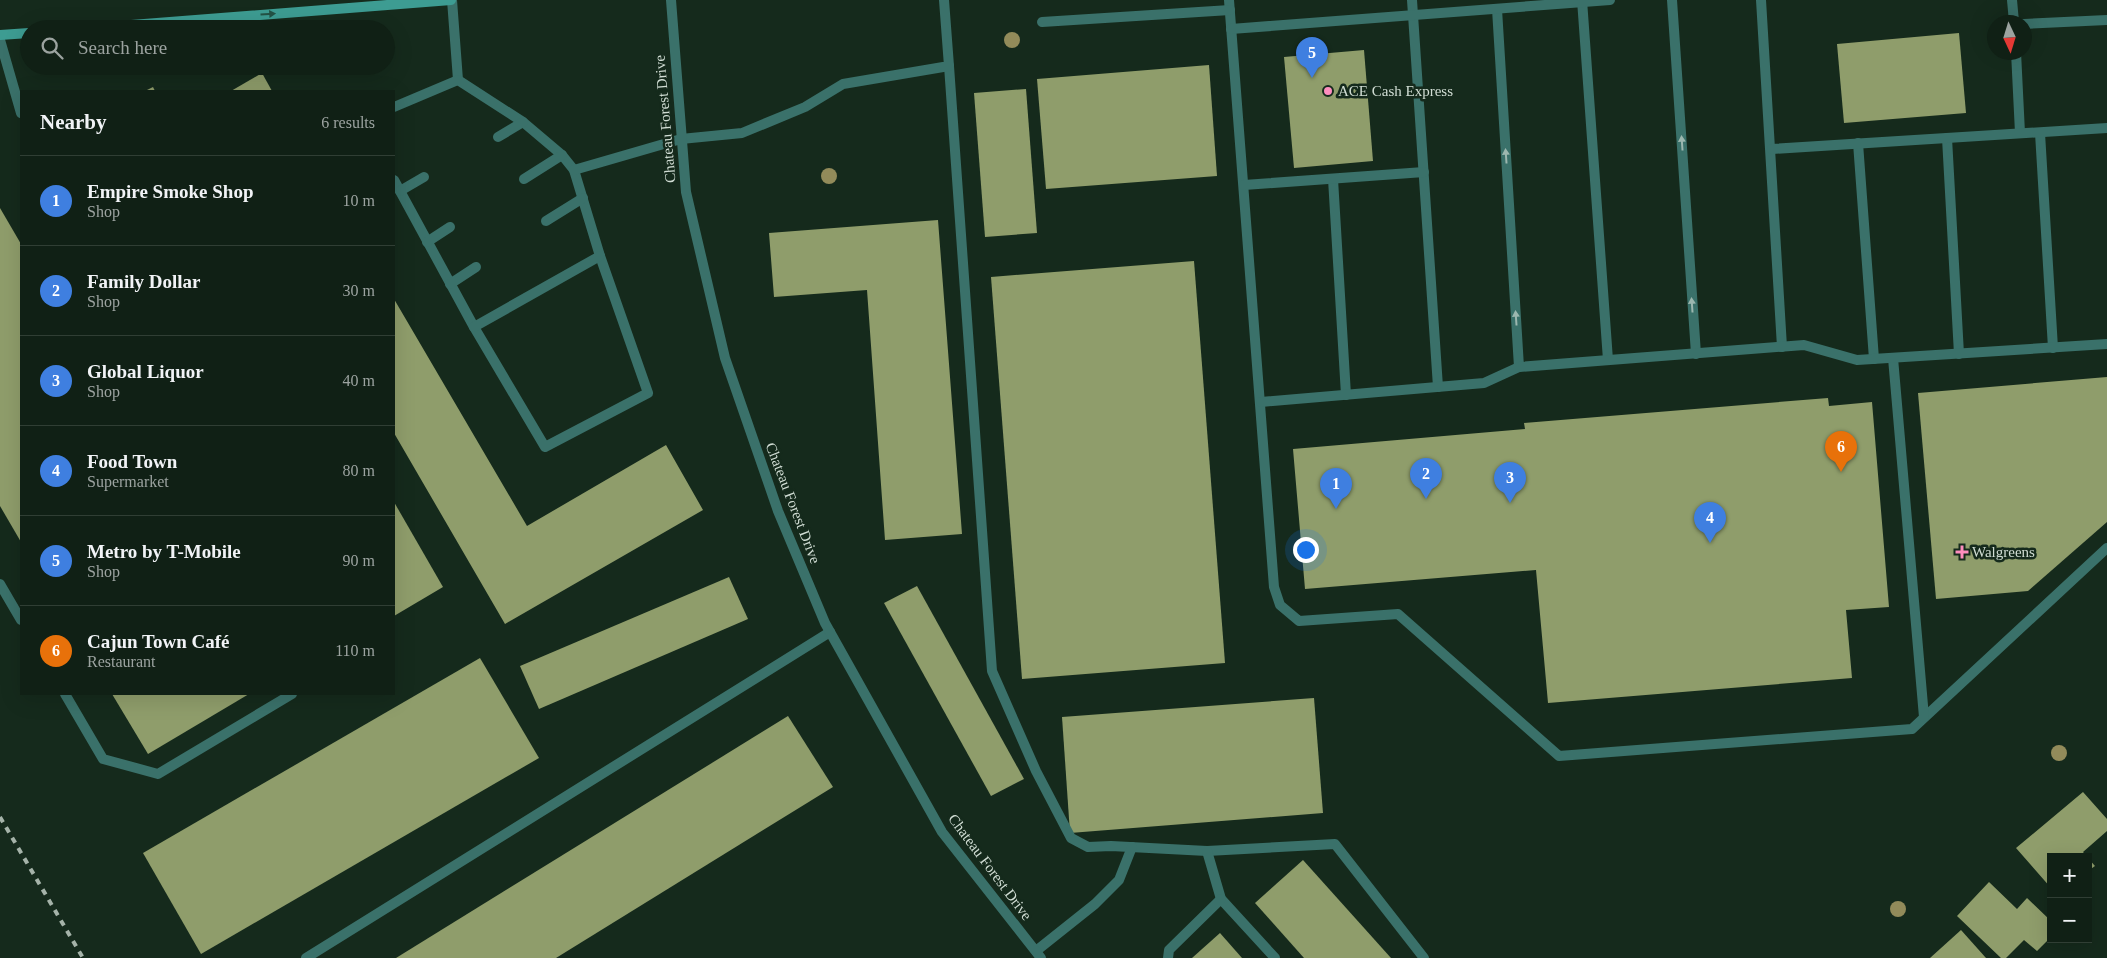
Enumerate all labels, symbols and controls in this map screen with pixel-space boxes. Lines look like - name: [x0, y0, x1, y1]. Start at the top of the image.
- one-way arrow: [260, 10, 276, 18]
- north arrow: [1987, 15, 2032, 60]
- search box: [20, 20, 395, 75]
- icon: search: [38, 34, 66, 62]
- text: Search here: [78, 37, 167, 58]
- pin: 5: [1296, 37, 1328, 78]
- street label: Chateau Forest Drive: [651, 54, 679, 184]
- place label: ACE Cash Express: [1338, 83, 1453, 99]
- marker: ACE Cash Express: [1322, 85, 1334, 97]
- text: Nearby: [40, 110, 107, 134]
- text: 6 results: [321, 114, 375, 131]
- one-way arrow: [1677, 135, 1685, 151]
- one-way arrow: [1502, 148, 1510, 164]
- text: Empire Smoke Shop: [87, 181, 253, 202]
- text: 1: [52, 192, 60, 209]
- text: 10 m: [343, 192, 375, 209]
- text: Shop: [87, 203, 120, 220]
- text: Family Dollar: [87, 271, 200, 292]
- text: 2: [52, 282, 60, 299]
- text: 30 m: [343, 282, 375, 299]
- text: Shop: [87, 293, 120, 310]
- one-way arrow: [1688, 297, 1696, 313]
- one-way arrow: [1512, 310, 1520, 326]
- text: Global Liquor: [87, 361, 204, 382]
- text: 3: [52, 372, 60, 389]
- text: 40 m: [343, 372, 375, 389]
- text: Shop: [87, 383, 120, 400]
- pin: 6: [1825, 431, 1857, 472]
- street label: Chateau Forest Drive: [763, 440, 824, 566]
- text: Food Town: [87, 451, 177, 472]
- pin: 2: [1410, 458, 1442, 499]
- text: 4: [52, 462, 60, 479]
- text: 80 m: [343, 462, 375, 479]
- pin: 3: [1494, 462, 1526, 503]
- pin: 1: [1320, 468, 1352, 509]
- text: Supermarket: [87, 473, 169, 490]
- pin: 4: [1694, 502, 1726, 543]
- your location: [1293, 537, 1319, 563]
- text: Metro by T-Mobile: [87, 541, 241, 562]
- place label: Walgreens: [1972, 544, 2035, 560]
- marker: Walgreens: [1956, 546, 1968, 558]
- text: 5: [52, 552, 60, 569]
- text: 90 m: [343, 552, 375, 569]
- text: Shop: [87, 563, 120, 580]
- text: Cajun Town Café: [87, 631, 230, 652]
- text: 6: [52, 642, 60, 659]
- text: 110 m: [335, 642, 375, 659]
- text: Restaurant: [87, 653, 155, 670]
- street label: Chateau Forest Drive: [945, 811, 1035, 923]
- map controls: [2047, 853, 2092, 943]
- button: +: [2047, 853, 2092, 898]
- button: −: [2047, 898, 2092, 943]

